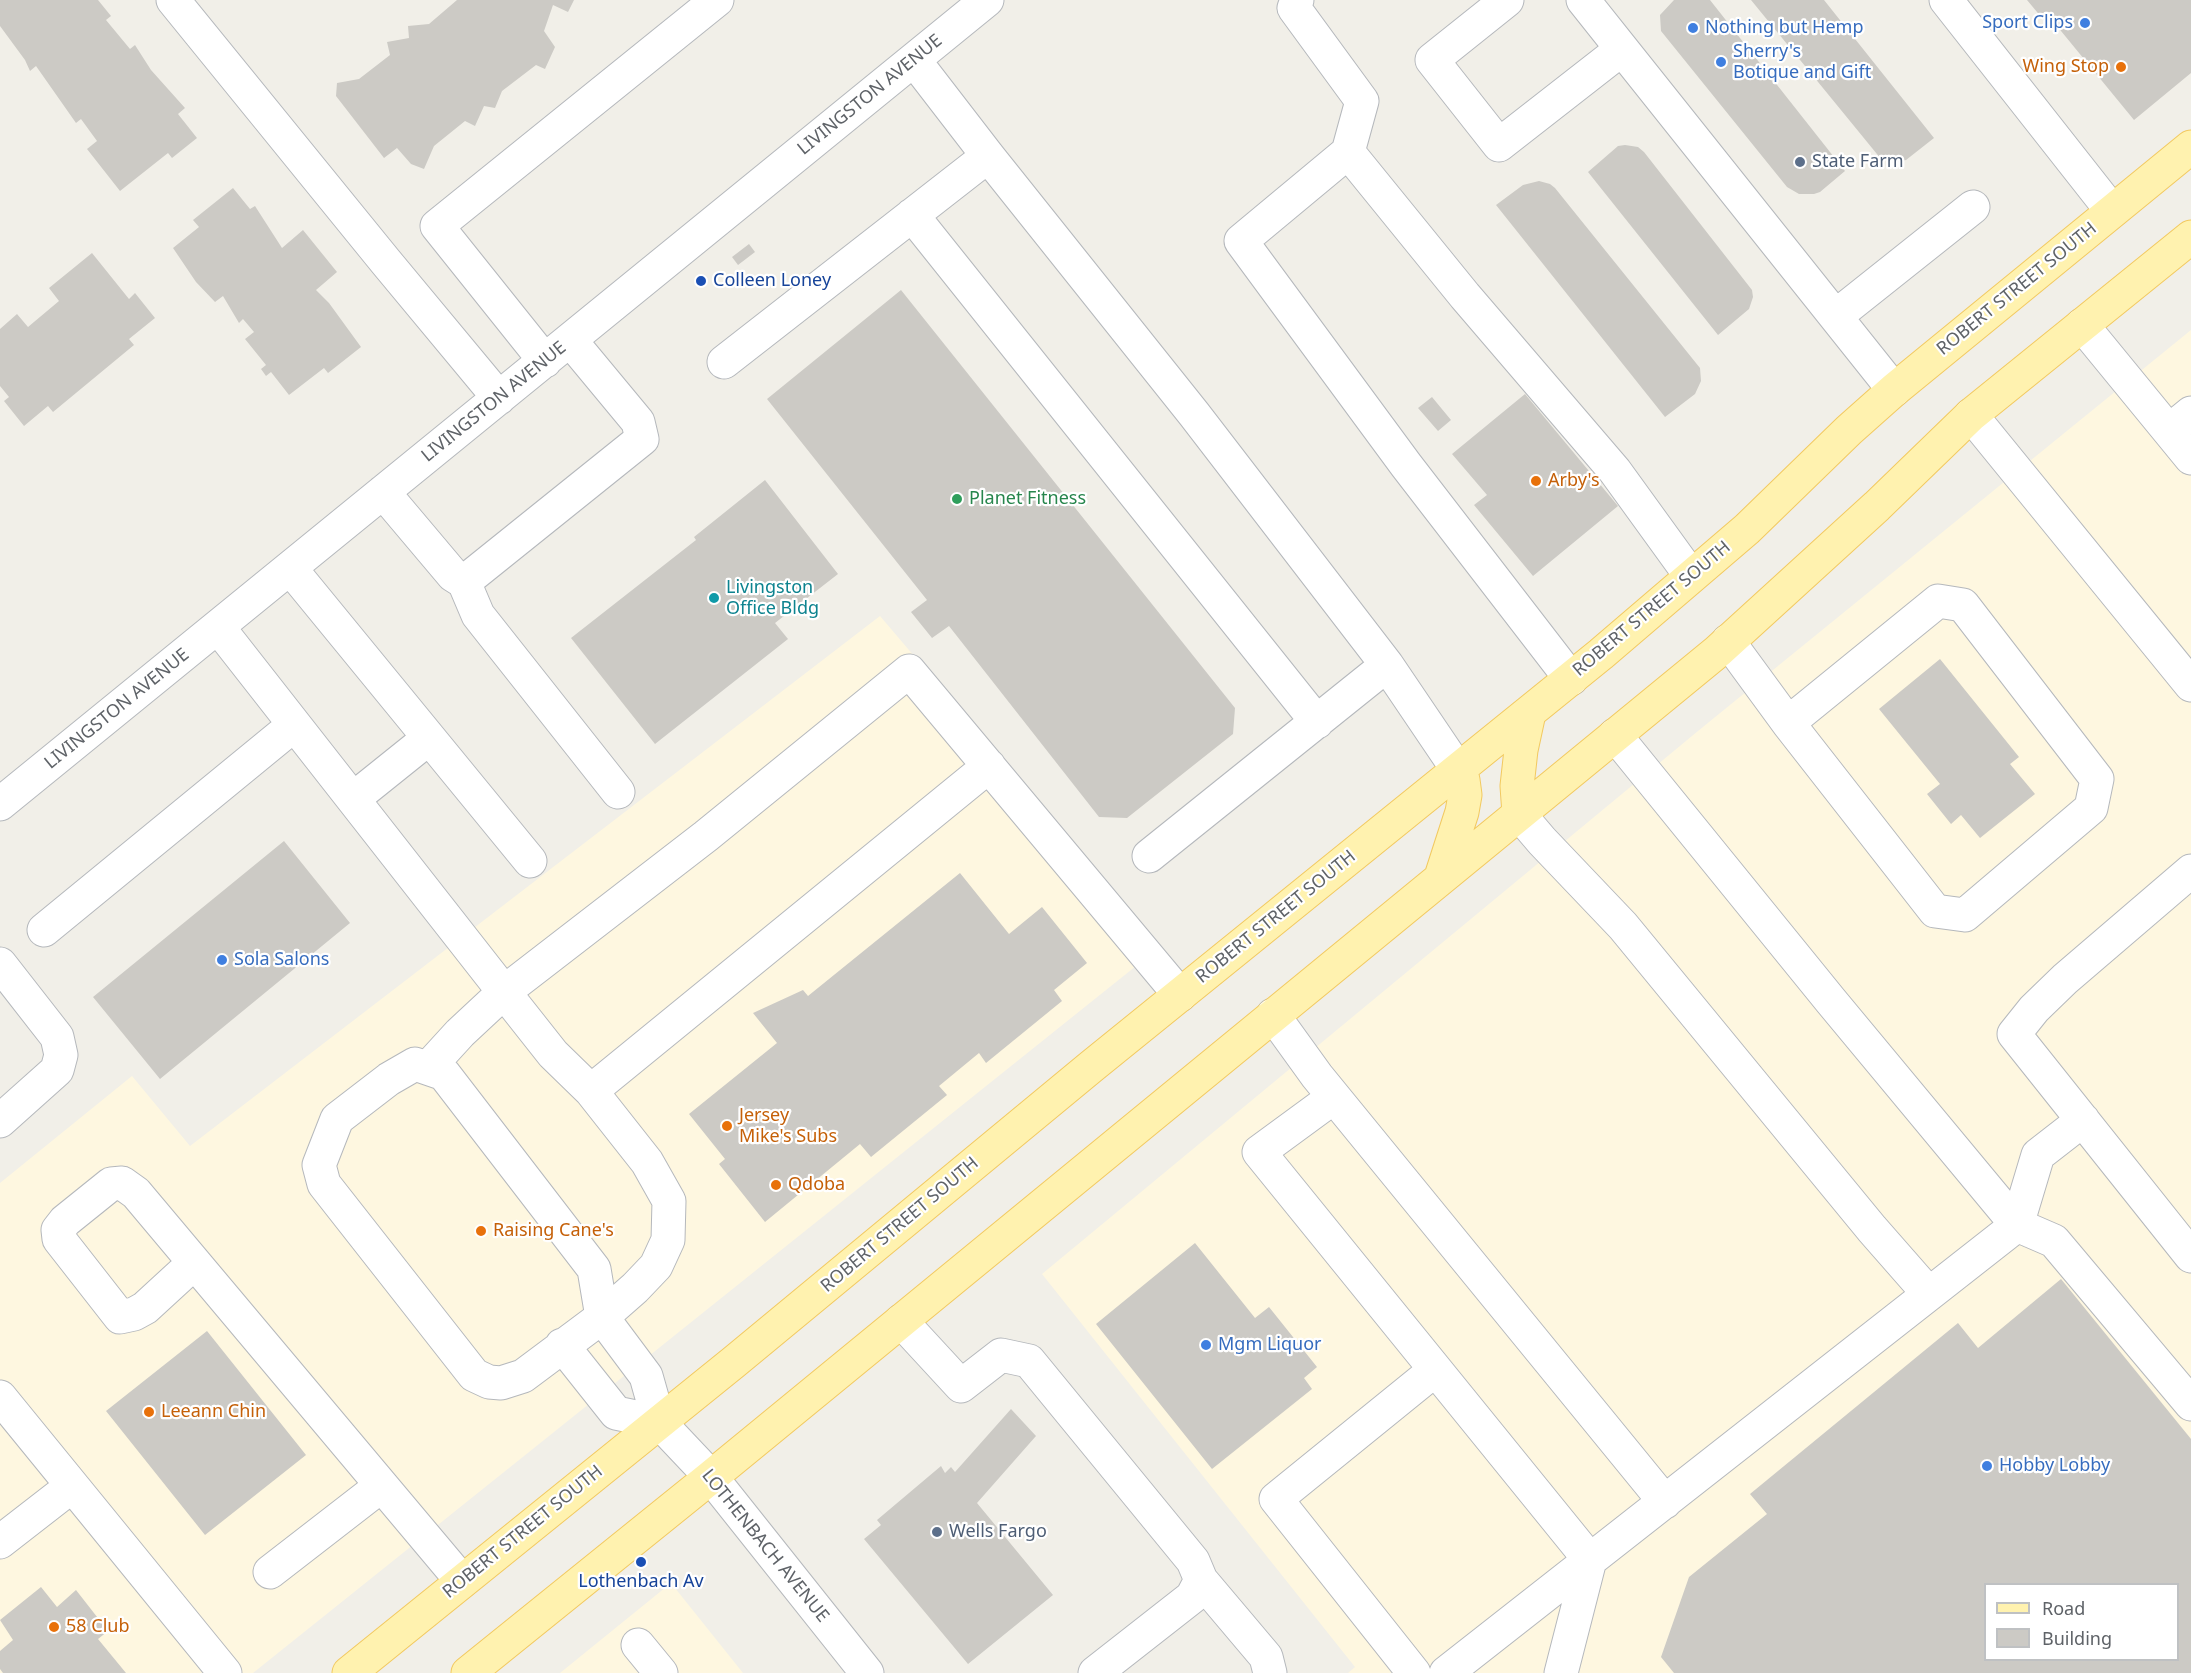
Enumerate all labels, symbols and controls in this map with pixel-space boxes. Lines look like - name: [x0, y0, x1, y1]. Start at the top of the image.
- place label: Sport Clips: [1982, 12, 2073, 34]
- marker: Sport Clips: [2078, 16, 2092, 30]
- place label: Nothing but Hemp: [1705, 17, 1863, 39]
- marker: Nothing but Hemp: [1686, 21, 1700, 35]
- street label: LIVINGSTON AVENUE: [793, 30, 947, 160]
- place label: Sherry's Botique and Gift: [1733, 41, 1871, 84]
- marker: Sherry's Botique and Gift: [1714, 55, 1728, 69]
- place label: Wing Stop: [2022, 56, 2109, 78]
- marker: Wing Stop: [2114, 60, 2128, 74]
- place label: State Farm: [1812, 151, 1904, 173]
- marker: State Farm: [1793, 155, 1807, 169]
- street label: ROBERT STREET SOUTH: [1933, 218, 2101, 360]
- place label: Colleen Loney: [713, 270, 831, 292]
- marker: Colleen Loney: [694, 274, 708, 288]
- street label: LIVINGSTON AVENUE: [417, 337, 571, 467]
- place label: Arby's: [1548, 470, 1600, 492]
- marker: Arby's: [1529, 474, 1543, 488]
- place label: Planet Fitness: [969, 488, 1086, 510]
- marker: Planet Fitness: [950, 492, 964, 506]
- street label: ROBERT STREET SOUTH: [1569, 537, 1735, 681]
- place label: Livingston Office Bldg: [726, 577, 819, 620]
- marker: Livingston Office Bldg: [707, 591, 721, 605]
- street label: LIVINGSTON AVENUE: [40, 644, 194, 774]
- street label: ROBERT STREET SOUTH: [1192, 846, 1360, 988]
- place label: Sola Salons: [234, 949, 329, 971]
- marker: Sola Salons: [215, 953, 229, 967]
- place label: Jersey Mike's Subs: [739, 1105, 837, 1148]
- marker: Jersey Mike's Subs: [720, 1119, 734, 1133]
- street label: ROBERT STREET SOUTH: [817, 1153, 983, 1297]
- place label: Qdoba: [788, 1174, 845, 1196]
- marker: Qdoba: [769, 1178, 783, 1192]
- place label: Raising Cane's: [493, 1220, 614, 1242]
- marker: Raising Cane's: [474, 1224, 488, 1238]
- place label: Mgm Liquor: [1218, 1334, 1321, 1356]
- marker: Mgm Liquor: [1199, 1338, 1213, 1352]
- place label: Leeann Chin: [161, 1401, 266, 1423]
- marker: Leeann Chin: [142, 1405, 156, 1419]
- place label: Hobby Lobby: [1999, 1455, 2110, 1477]
- marker: Hobby Lobby: [1980, 1459, 1994, 1473]
- street label: ROBERT STREET SOUTH: [439, 1461, 607, 1603]
- street label: LOTHENBACH AVENUE: [697, 1465, 833, 1627]
- place label: Wells Fargo: [949, 1521, 1047, 1543]
- marker: Wells Fargo: [930, 1525, 944, 1539]
- marker: Lothenbach Av: [634, 1555, 648, 1569]
- place label: Lothenbach Av: [578, 1571, 704, 1593]
- legend: [1984, 1583, 2179, 1661]
- text: Road: [2042, 1596, 2085, 1620]
- place label: 58 Club: [66, 1616, 129, 1638]
- marker: 58 Club: [47, 1620, 61, 1634]
- text: Building: [2042, 1626, 2112, 1650]

